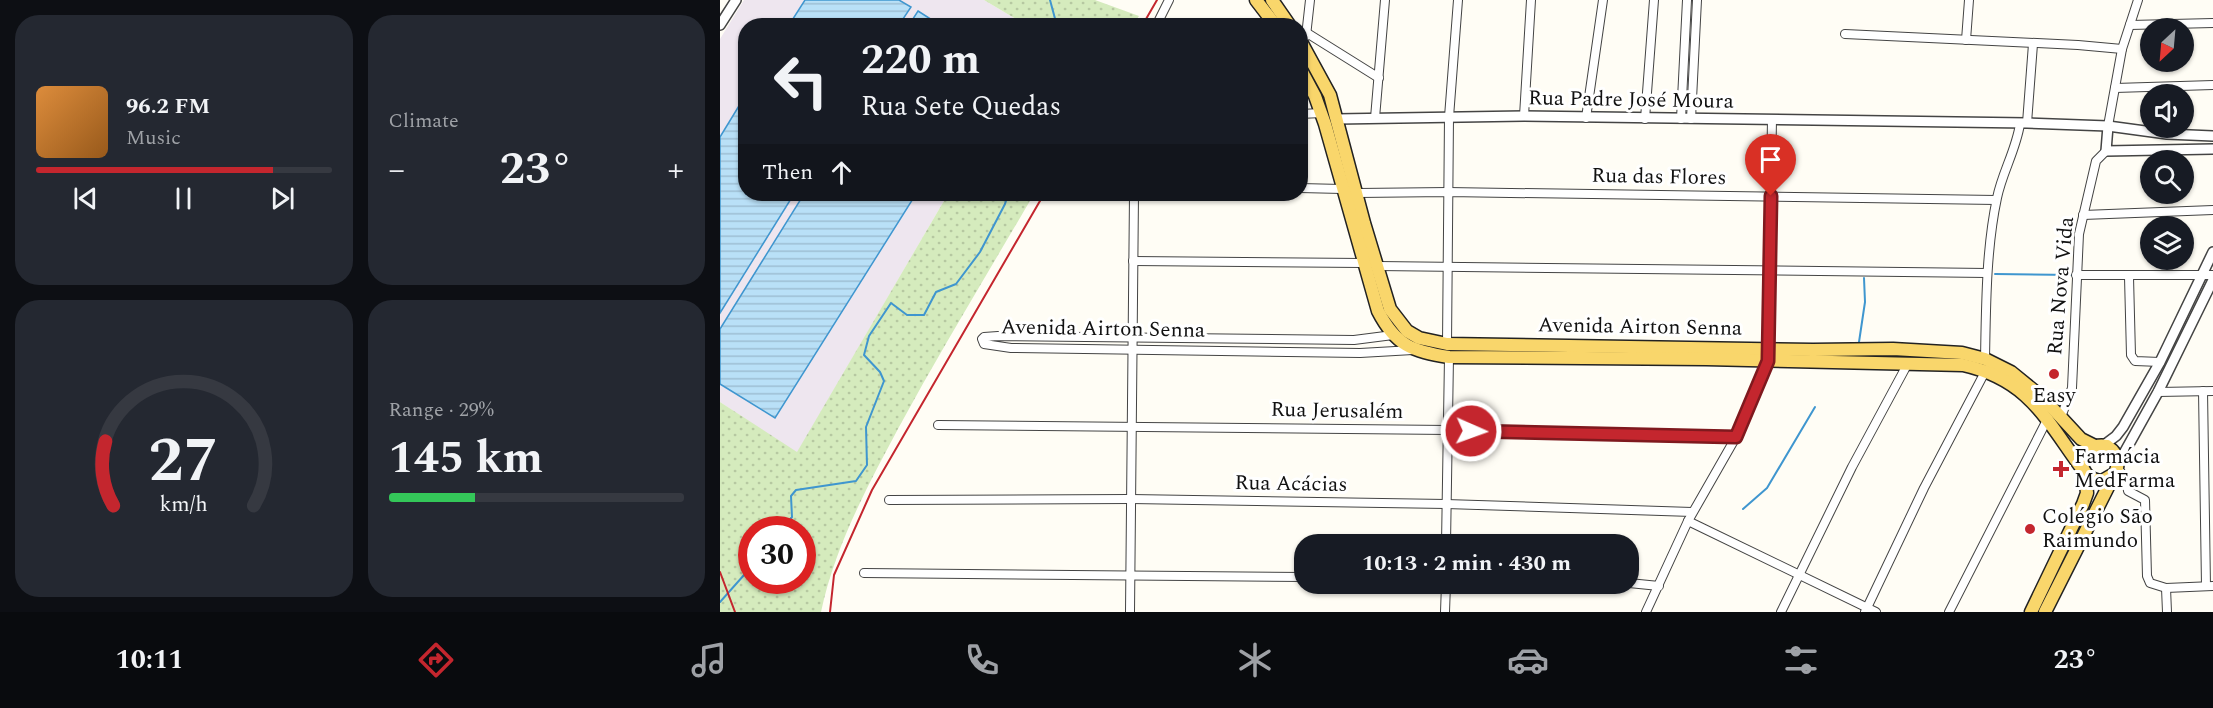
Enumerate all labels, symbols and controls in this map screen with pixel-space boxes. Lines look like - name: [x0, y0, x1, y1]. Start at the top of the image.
- north arrow: [2140, 18, 2194, 72]
- map controls: [2140, 18, 2194, 270]
- text: 220 m: [861, 29, 980, 92]
- icon: left: [762, 42, 840, 120]
- street label: Rua Padre José Moura: [1528, 82, 1735, 118]
- button: sound: [2140, 84, 2194, 138]
- text: Rua Sete Quedas: [861, 86, 1061, 128]
- text: 96.2 FM: [126, 90, 210, 123]
- text: Climate: [389, 106, 459, 136]
- text: Music: [126, 123, 181, 153]
- pin: [1745, 134, 1796, 196]
- text: 23°: [500, 135, 573, 204]
- icon: arrive: [1754, 143, 1787, 176]
- text: −: [389, 145, 405, 195]
- text: +: [668, 145, 684, 195]
- button: search: [2140, 150, 2194, 204]
- text: Then: [762, 156, 813, 189]
- icon: ahead: [825, 156, 858, 189]
- street label: Rua das Flores: [1591, 160, 1727, 194]
- icon: previous: [69, 182, 102, 215]
- icon: pause: [167, 182, 200, 215]
- icon: next: [266, 182, 299, 215]
- street label: Rua Nova Vida: [2039, 215, 2083, 357]
- button: layers: [2140, 216, 2194, 270]
- street label: Avenida Airton Senna: [1538, 309, 1743, 345]
- street label: Avenida Airton Senna: [1001, 311, 1206, 347]
- marker: Easy: [2047, 367, 2061, 381]
- place label: Easy: [2032, 380, 2076, 412]
- street label: Rua Jerusalém: [1270, 394, 1404, 428]
- text: Range · 29%: [389, 395, 494, 425]
- position arrow: [1439, 399, 1503, 463]
- text: 27: [149, 414, 219, 509]
- text: 145 km: [389, 424, 543, 493]
- place label: Farmácia MedFarma: [2074, 441, 2176, 497]
- marker: Farmácia MedFarma: [2052, 460, 2070, 478]
- street label: Rua Acácias: [1234, 467, 1348, 501]
- text: km/h: [160, 488, 208, 521]
- place label: Colégio São Raimundo: [2042, 501, 2153, 557]
- speed limit sign: 30: [738, 516, 816, 594]
- marker: Colégio São Raimundo: [2023, 522, 2037, 536]
- text: 10:13 · 2 min · 430 m: [1362, 547, 1571, 580]
- text: 10:11: [116, 639, 183, 681]
- icon: directions: [415, 639, 457, 681]
- icon: music: [688, 639, 730, 681]
- icon: phone: [961, 639, 1003, 681]
- icon: climate: [1234, 639, 1276, 681]
- icon: car: [1507, 639, 1549, 681]
- icon: filters: [1780, 639, 1822, 681]
- text: 23°: [2054, 639, 2097, 681]

